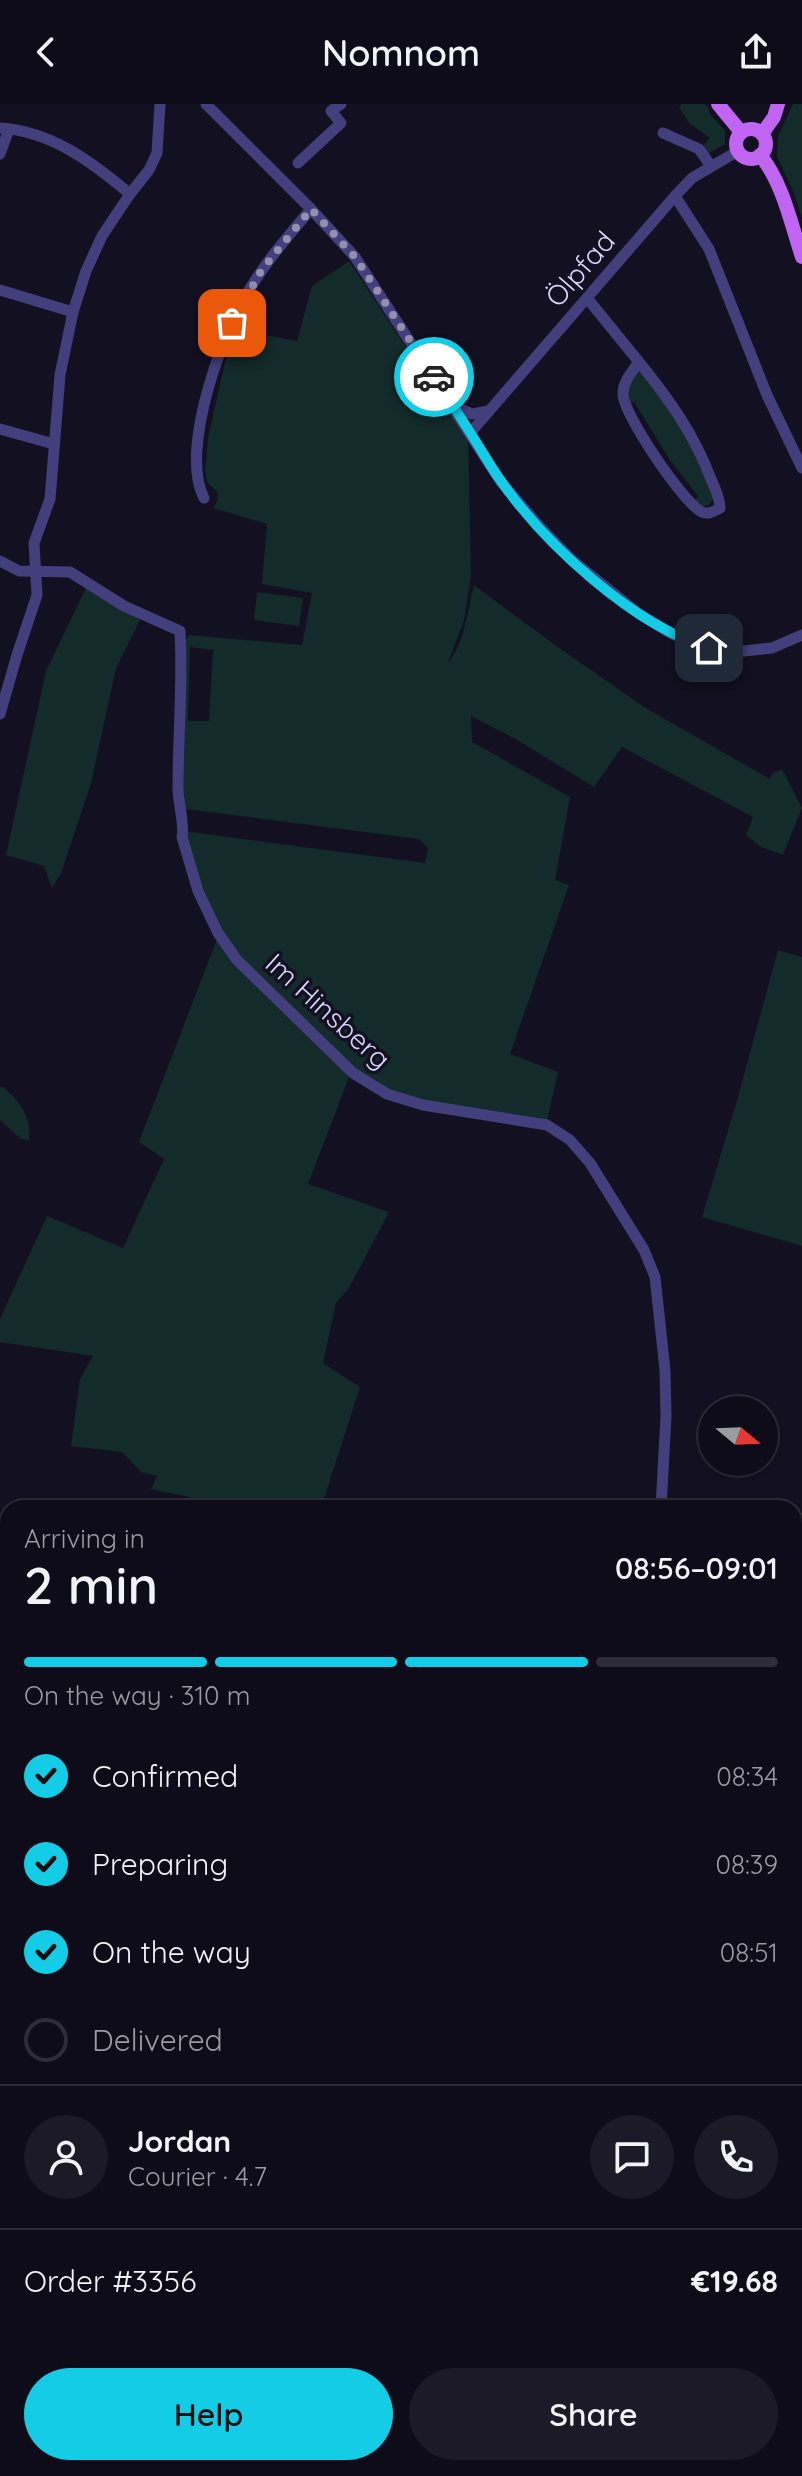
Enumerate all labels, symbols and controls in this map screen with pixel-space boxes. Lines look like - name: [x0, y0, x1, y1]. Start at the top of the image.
- icon: back: [24, 30, 68, 74]
- text: Nomnom: [322, 30, 480, 75]
- icon: share: [734, 30, 778, 74]
- street label: Ölpfad: [537, 224, 622, 314]
- pin: [198, 289, 266, 357]
- icon: bag: [210, 301, 254, 345]
- courier: [394, 337, 474, 417]
- icon: car: [412, 355, 456, 399]
- pin: [675, 614, 743, 682]
- icon: home: [687, 626, 731, 670]
- street label: Im Hinsberg: [259, 945, 398, 1076]
- north arrow: [698, 1396, 778, 1476]
- map controls: [698, 1396, 778, 1476]
- text: Arriving in: [24, 1522, 145, 1555]
- text: 08:56–09:01: [615, 1549, 778, 1587]
- text: 2 min: [24, 1552, 158, 1617]
- text: On the way · 310 m: [24, 1679, 250, 1712]
- icon: check: [24, 1754, 68, 1798]
- text: Confirmed: [92, 1757, 238, 1795]
- text: 08:34: [716, 1760, 778, 1793]
- icon: check: [24, 1842, 68, 1886]
- text: Preparing: [92, 1845, 228, 1883]
- text: 08:39: [715, 1848, 778, 1881]
- icon: check: [24, 1930, 68, 1974]
- text: On the way: [92, 1933, 251, 1971]
- text: 08:51: [720, 1936, 778, 1969]
- text: Delivered: [92, 2021, 223, 2059]
- button: person: [24, 2115, 108, 2199]
- button: chat: [590, 2115, 674, 2199]
- button: phone: [694, 2115, 778, 2199]
- text: Jordan: [128, 2122, 231, 2160]
- text: Courier · 4.7: [128, 2160, 267, 2193]
- text: Order #3356: [24, 2262, 196, 2300]
- text: €19.68: [691, 2262, 778, 2300]
- button: Help: [24, 2368, 393, 2460]
- button: Share: [409, 2368, 778, 2460]

